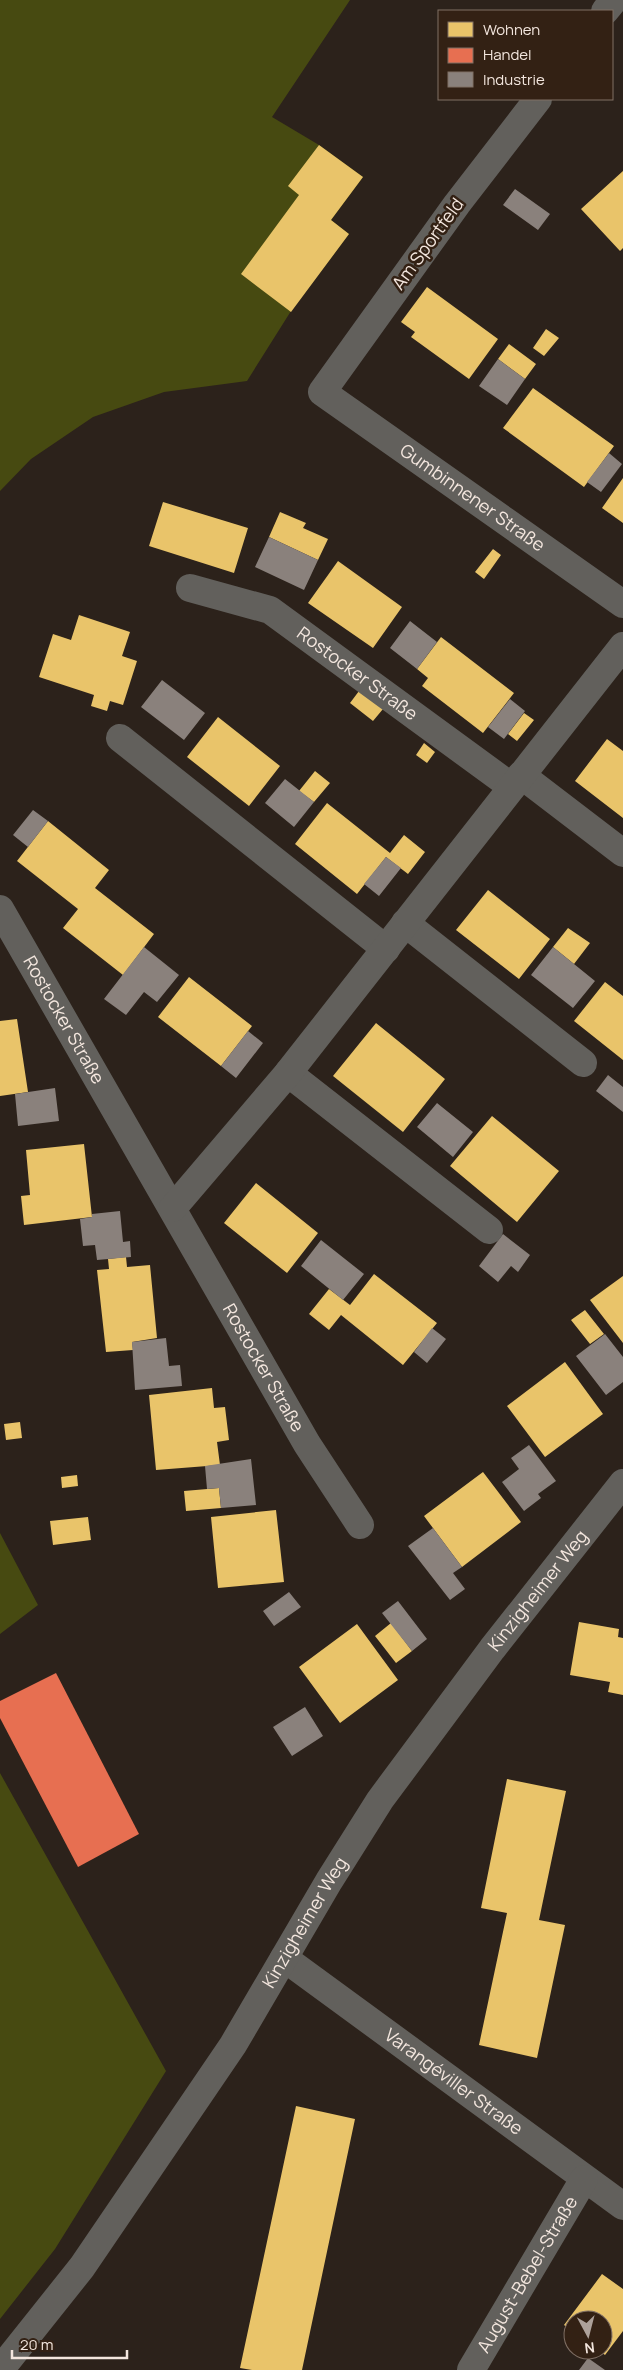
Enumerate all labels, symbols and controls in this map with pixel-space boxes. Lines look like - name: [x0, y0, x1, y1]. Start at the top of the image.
- legend: [438, 10, 613, 100]
- text: Wohnen: [483, 19, 540, 40]
- text: Handel: [483, 44, 532, 65]
- text: Industrie: [483, 69, 545, 90]
- street label: Am Sportfeld: [386, 193, 469, 294]
- street label: Gumbinnener Straße: [396, 438, 550, 556]
- street label: Rostocker Straße: [293, 621, 423, 725]
- street label: Rostocker Straße: [18, 951, 111, 1088]
- street label: Rostocker Straße: [218, 1299, 310, 1436]
- street label: Kinzigheimer Weg: [482, 1525, 592, 1656]
- street label: Kinzigheimer Weg: [256, 1852, 352, 1992]
- street label: Varangéviller Straße: [380, 2023, 528, 2140]
- street label: August-Bebel-Straße: [471, 2191, 582, 2357]
- north arrow: [563, 2310, 613, 2360]
- scale bar: [12, 2328, 128, 2360]
- text: 20 m: [20, 2334, 53, 2355]
- text: N: [583, 2338, 596, 2358]

